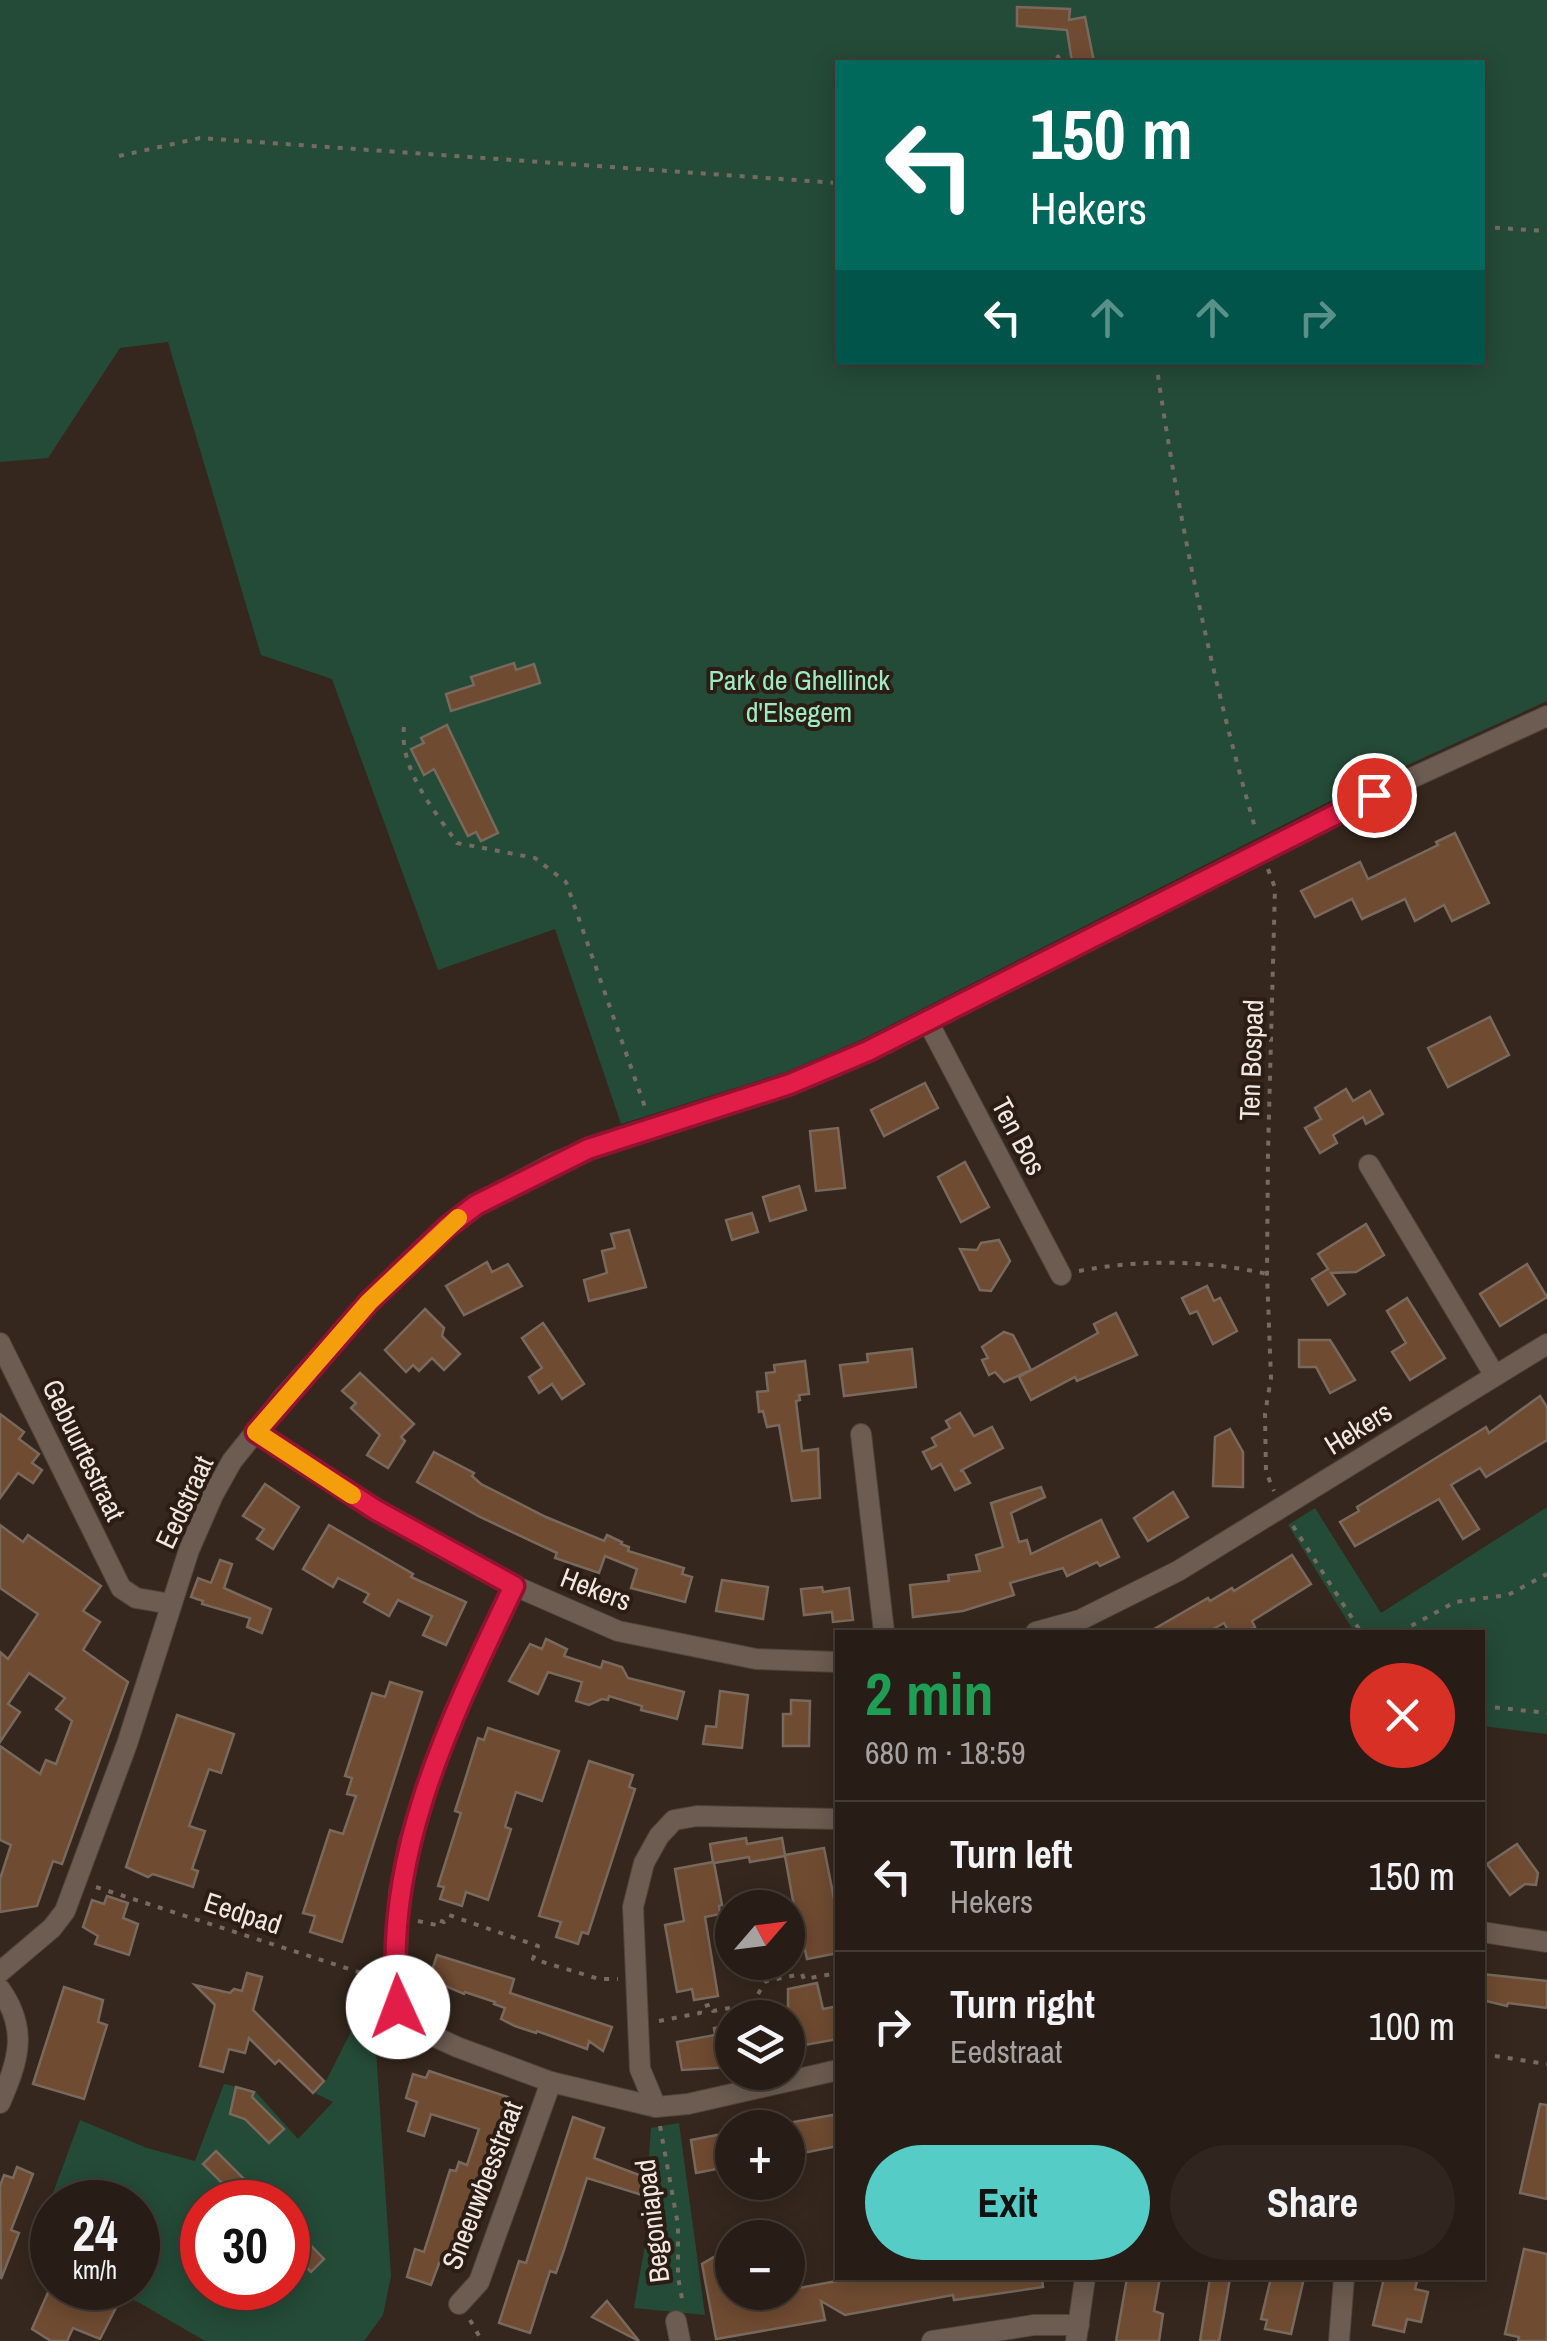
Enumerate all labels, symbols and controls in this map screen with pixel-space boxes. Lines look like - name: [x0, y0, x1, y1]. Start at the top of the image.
- text: 150 m: [1030, 87, 1193, 181]
- icon: left: [865, 100, 995, 230]
- text: Hekers: [1030, 177, 1147, 238]
- icon: left: [975, 290, 1030, 345]
- icon: ahead: [1080, 290, 1135, 345]
- icon: ahead: [1185, 290, 1240, 345]
- icon: right: [1290, 290, 1345, 345]
- park label: Park de Ghellinck d'Elsegem: [708, 661, 890, 731]
- pin: [1332, 753, 1417, 838]
- icon: arrive: [1347, 768, 1402, 823]
- street label: Ten Bospad: [1230, 999, 1272, 1121]
- street label: Ten Bos: [983, 1090, 1055, 1182]
- street label: Gebuurtestraat: [33, 1373, 135, 1527]
- street label: Hekers: [1317, 1393, 1399, 1463]
- street label: Eedstraat: [146, 1449, 222, 1555]
- street label: Hekers: [555, 1558, 637, 1620]
- text: 2 min: [865, 1653, 994, 1734]
- button: close: [1350, 1663, 1455, 1768]
- text: 680 m · 18:59: [865, 1731, 1025, 1774]
- text: Turn left: [950, 1829, 1072, 1880]
- icon: left: [865, 1849, 920, 1904]
- text: 150 m: [1368, 1851, 1455, 1902]
- text: Hekers: [950, 1880, 1033, 1923]
- street label: Eedpad: [199, 1883, 287, 1943]
- north arrow: [715, 1890, 805, 1980]
- map controls: [715, 1890, 805, 2310]
- position arrow: [346, 1955, 450, 2059]
- text: Turn right: [950, 1979, 1095, 2030]
- icon: right: [865, 1999, 920, 2054]
- button: layers: [715, 2000, 805, 2090]
- text: 100 m: [1368, 2001, 1455, 2052]
- text: Eedstraat: [950, 2030, 1062, 2073]
- street label: Sneeuwbesstraat: [432, 2095, 532, 2275]
- button: +: [715, 2110, 805, 2200]
- button: Exit: [865, 2145, 1150, 2260]
- button: Share: [1170, 2145, 1455, 2260]
- street label: Begoniapad: [626, 2157, 678, 2285]
- speed limit sign: 30: [180, 2180, 310, 2310]
- text: 24: [72, 2199, 118, 2267]
- button: −: [715, 2220, 805, 2310]
- text: km/h: [73, 2253, 117, 2287]

